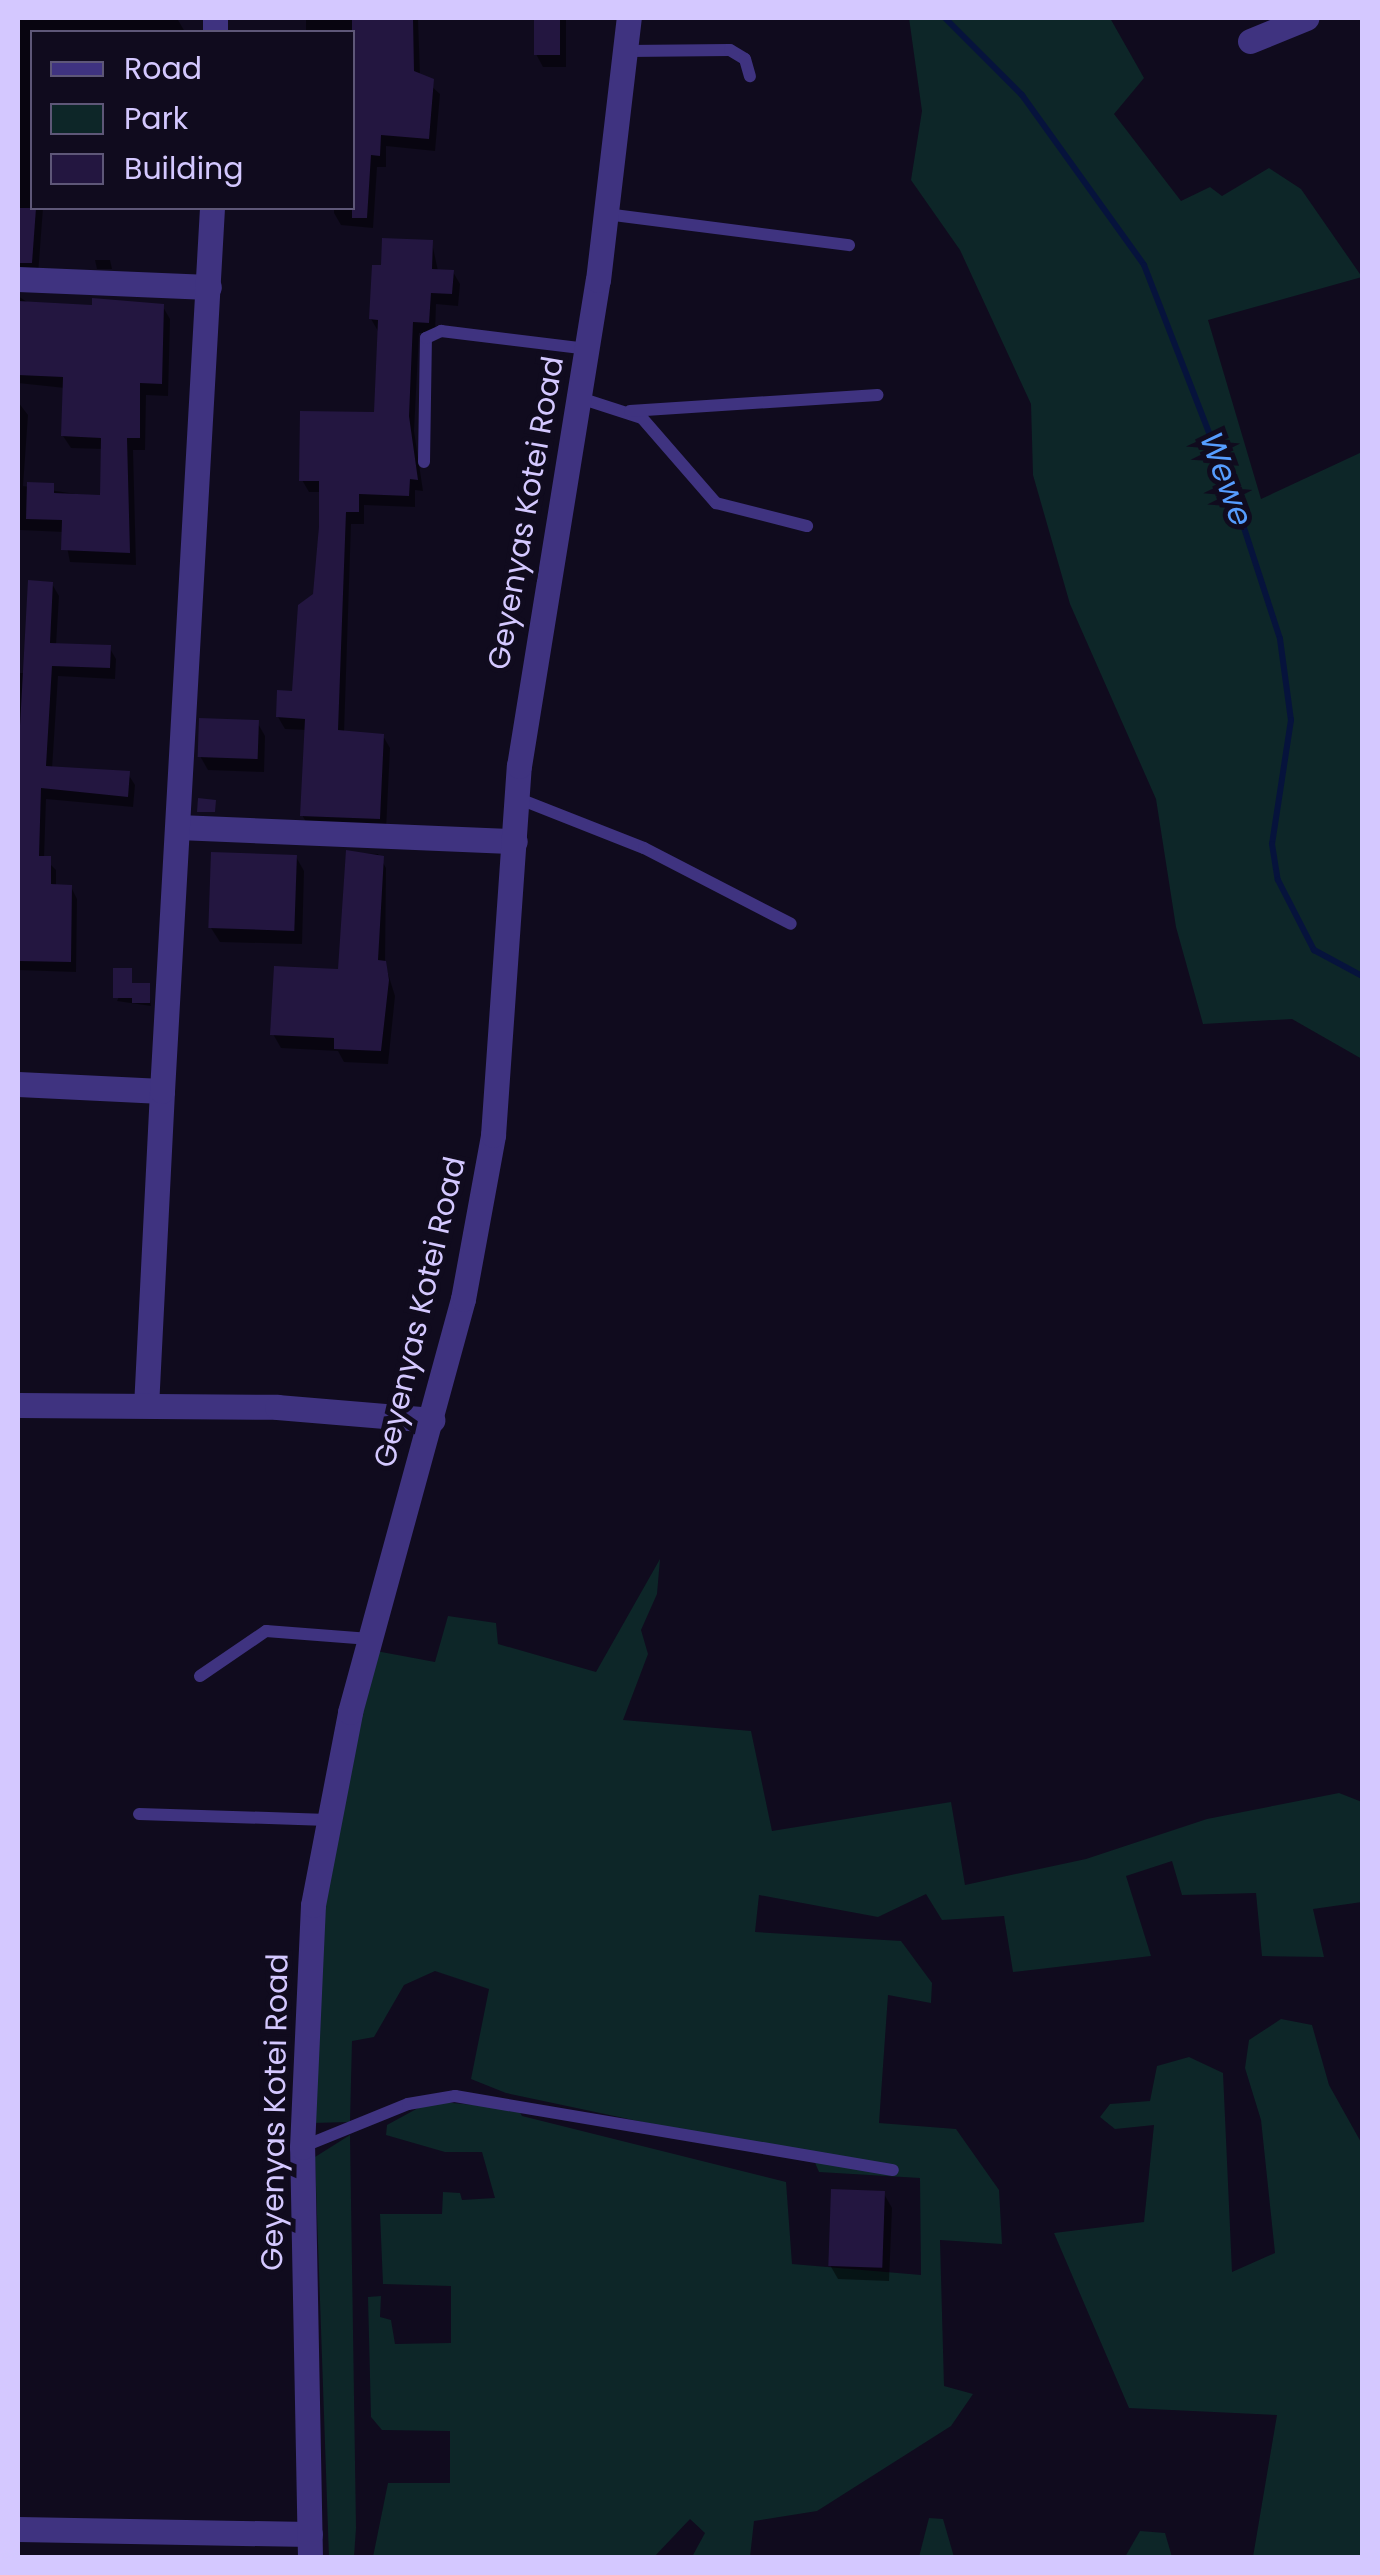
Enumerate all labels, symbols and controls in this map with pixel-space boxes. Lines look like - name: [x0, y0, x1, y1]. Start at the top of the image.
- legend: [30, 30, 355, 210]
- text: Road: [124, 47, 202, 90]
- text: Park: [124, 97, 188, 140]
- text: Building: [124, 147, 244, 190]
- street label: Geyenyas Kotei Road: [481, 354, 571, 672]
- water label: Wewe: [1191, 427, 1261, 531]
- street label: Geyenyas Kotei Road: [367, 1153, 473, 1471]
- street label: Geyenyas Kotei Road: [254, 1953, 296, 2271]

